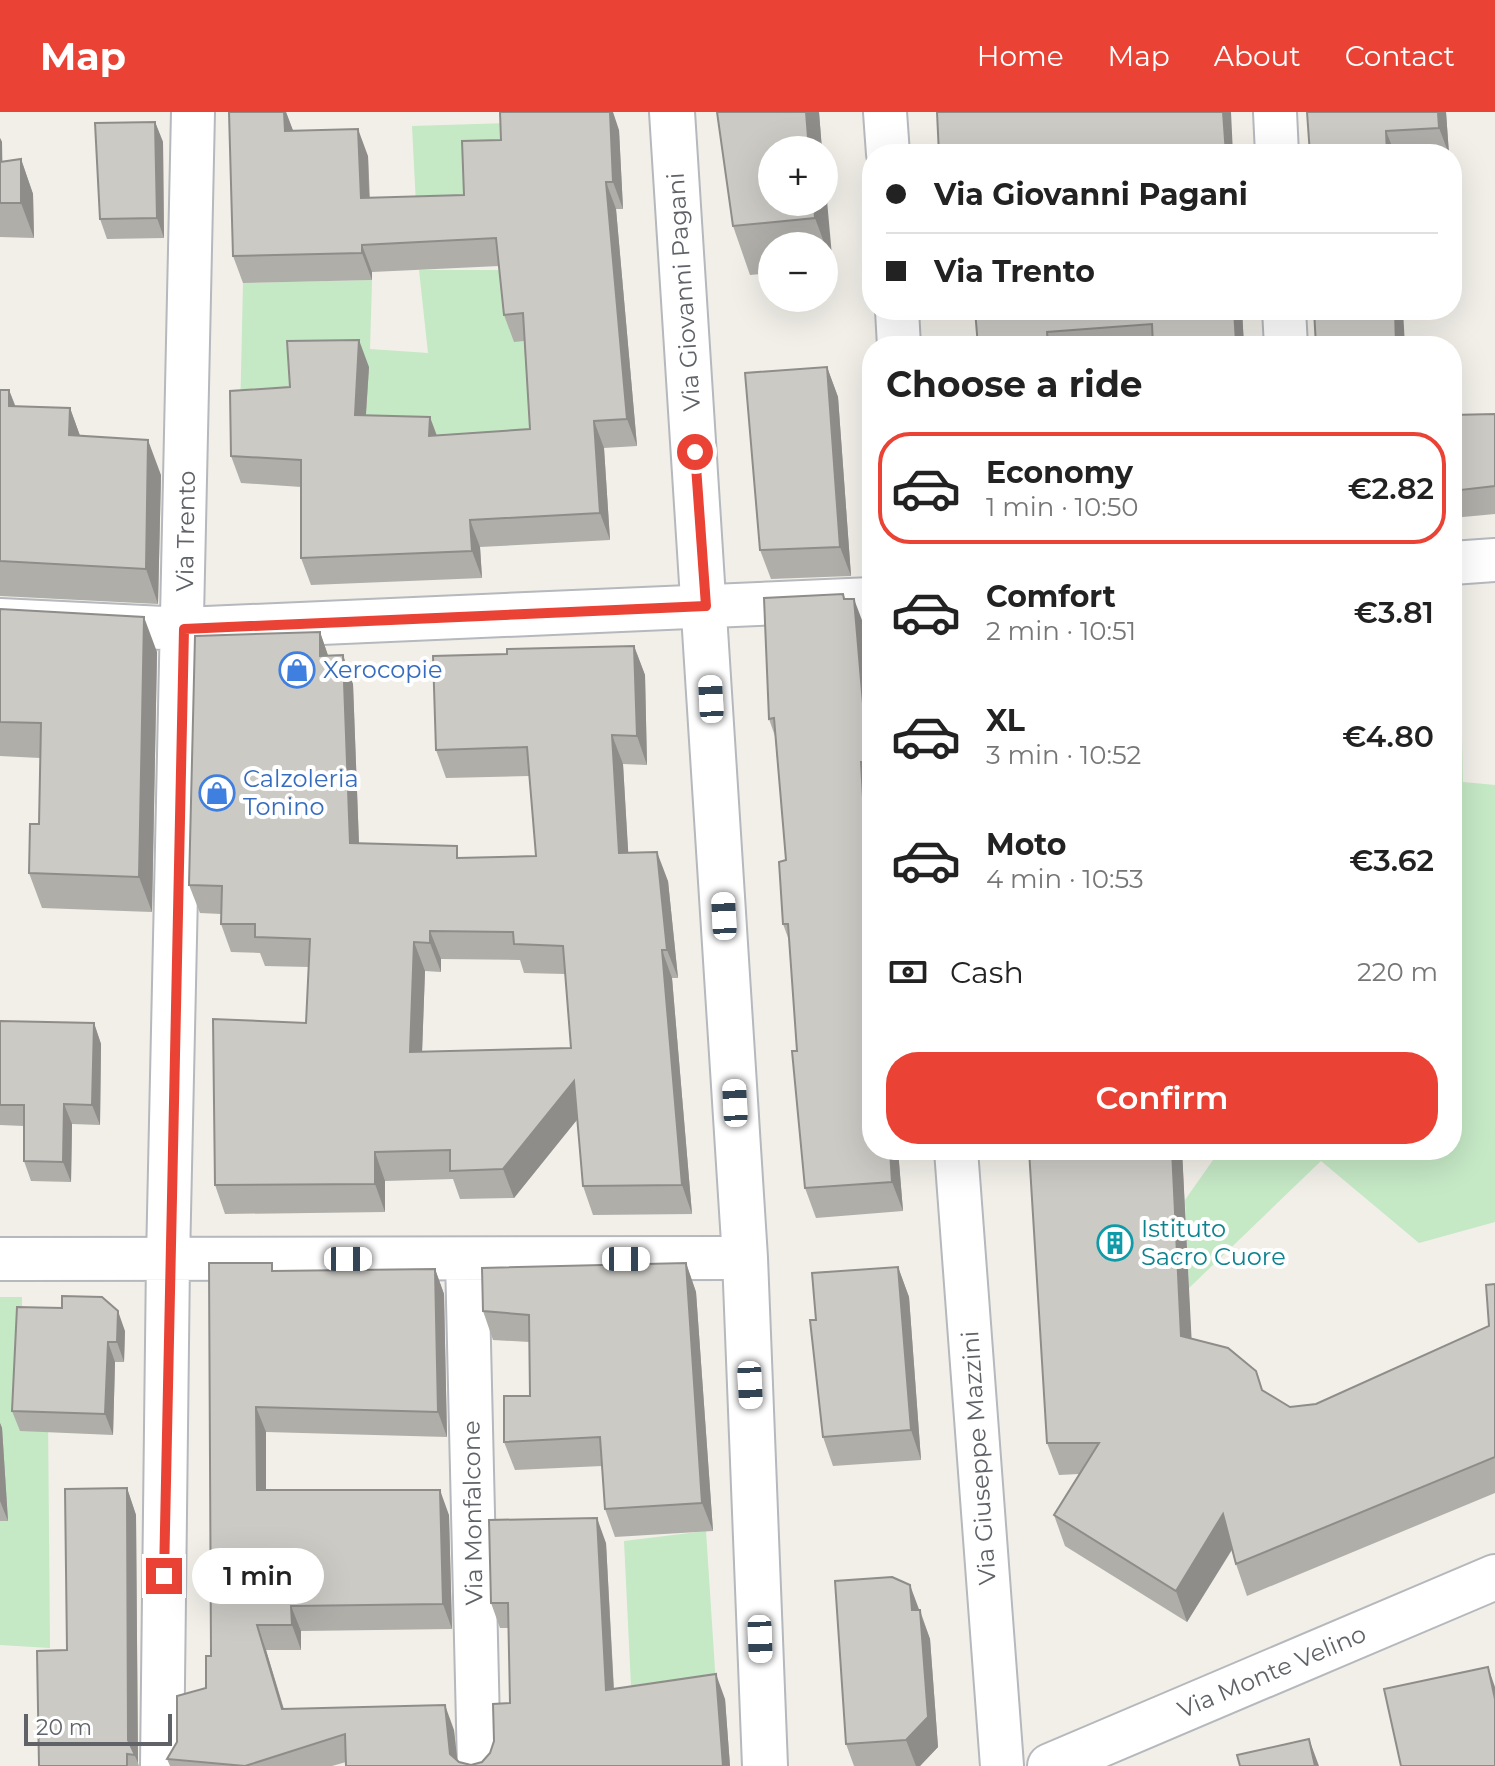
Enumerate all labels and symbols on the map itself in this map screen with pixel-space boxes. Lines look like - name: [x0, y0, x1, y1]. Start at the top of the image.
- street label: Via Giovanni Pagani: [661, 172, 706, 412]
- route start: [677, 434, 713, 470]
- street label: Via Trento: [170, 470, 201, 592]
- shop icon: Xerocopie: [278, 651, 316, 689]
- place label: Xerocopie: [323, 655, 442, 684]
- car: [698, 674, 724, 724]
- place label: Calzoleria Tonino: [243, 764, 359, 821]
- shop icon: Calzoleria Tonino: [198, 774, 236, 812]
- car: [711, 891, 737, 941]
- car: [722, 1078, 748, 1128]
- place label: Istituto Sacro Cuore: [1141, 1214, 1286, 1271]
- building icon: Istituto Sacro Cuore: [1096, 1224, 1134, 1262]
- car: [324, 1247, 372, 1271]
- car: [602, 1247, 650, 1271]
- street label: Via Giuseppe Mazzini: [955, 1330, 1002, 1586]
- car: [737, 1360, 763, 1410]
- street label: Via Monfalcone: [456, 1420, 489, 1606]
- callout: 1 min: [192, 1548, 324, 1604]
- route end: [146, 1558, 182, 1594]
- car: [747, 1615, 773, 1663]
- street label: Via Monte Velino: [1173, 1619, 1370, 1724]
- scale bar: [24, 1710, 172, 1746]

